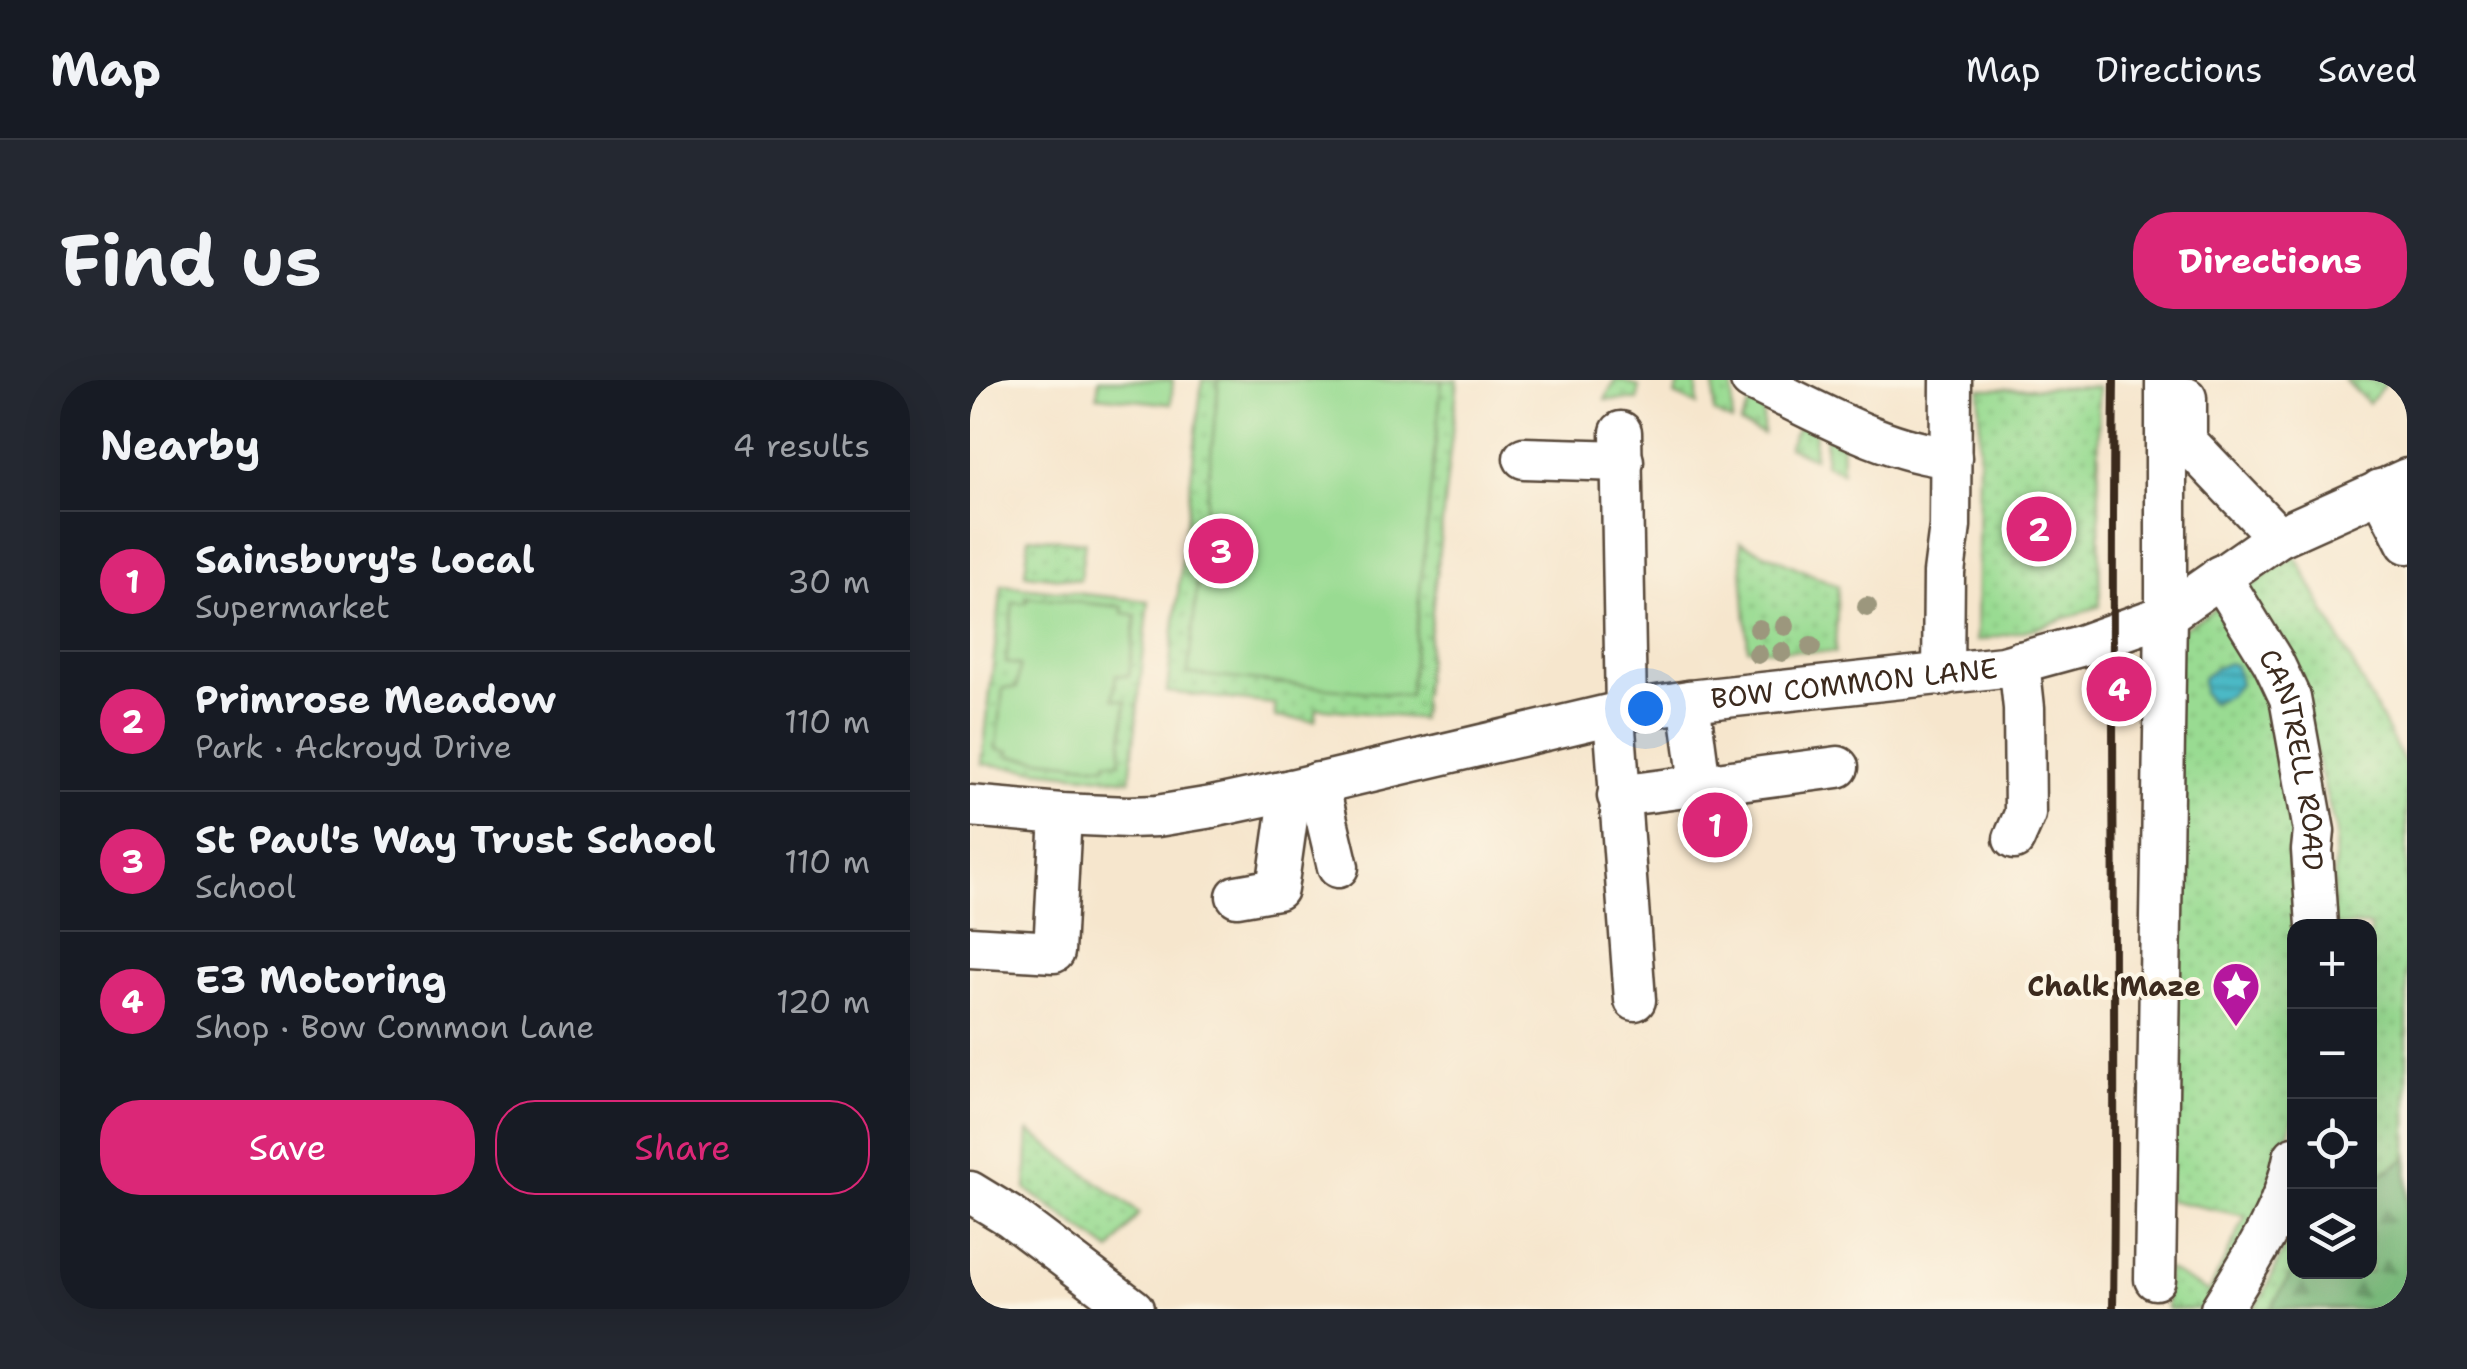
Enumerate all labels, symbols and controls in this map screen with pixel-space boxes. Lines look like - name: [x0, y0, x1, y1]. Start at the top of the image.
- text: Map: [50, 37, 161, 101]
- text: Map: [1966, 46, 2041, 93]
- text: Directions: [2096, 46, 2263, 93]
- text: Saved: [2318, 46, 2417, 93]
- button: Directions: [2133, 212, 2407, 309]
- text: Find us: [60, 214, 322, 307]
- text: Nearby: [100, 417, 260, 473]
- text: 4 results: [733, 424, 870, 467]
- pin: 2: [2006, 492, 2072, 566]
- pin: 3: [1188, 514, 1254, 588]
- text: Sainsbury's Local: [195, 534, 535, 585]
- text: 1: [125, 560, 140, 603]
- text: 30 m: [787, 560, 870, 603]
- text: Supermarket: [195, 585, 390, 628]
- street label: CANTRELL ROAD: [2250, 641, 2333, 872]
- street label: BOW COMMON LANE: [1709, 649, 1999, 718]
- pin: 4: [2086, 652, 2152, 726]
- text: Primrose Meadow: [195, 674, 556, 725]
- your location: [1620, 683, 1671, 734]
- text: 2: [121, 700, 144, 743]
- text: 110 m: [784, 700, 870, 743]
- text: Park · Ackroyd Drive: [195, 725, 512, 768]
- pin: 1: [1682, 788, 1748, 862]
- text: St Paul's Way Trust School: [195, 814, 716, 865]
- text: 3: [121, 840, 144, 883]
- text: 110 m: [784, 840, 870, 883]
- text: School: [195, 865, 296, 908]
- map controls: [2287, 919, 2377, 1279]
- button: +: [2287, 919, 2377, 1009]
- text: E3 Motoring: [195, 954, 446, 1005]
- place icon: Chalk Maze: [2210, 960, 2262, 1028]
- place label: Chalk Maze: [2027, 967, 2201, 1005]
- text: 4: [121, 980, 144, 1023]
- text: 120 m: [776, 980, 870, 1023]
- text: Shop · Bow Common Lane: [195, 1005, 594, 1048]
- button: −: [2287, 1009, 2377, 1099]
- button: locate: [2287, 1099, 2377, 1189]
- button: Save: [100, 1100, 475, 1195]
- button: Share: [495, 1100, 870, 1195]
- button: layers: [2287, 1189, 2377, 1279]

